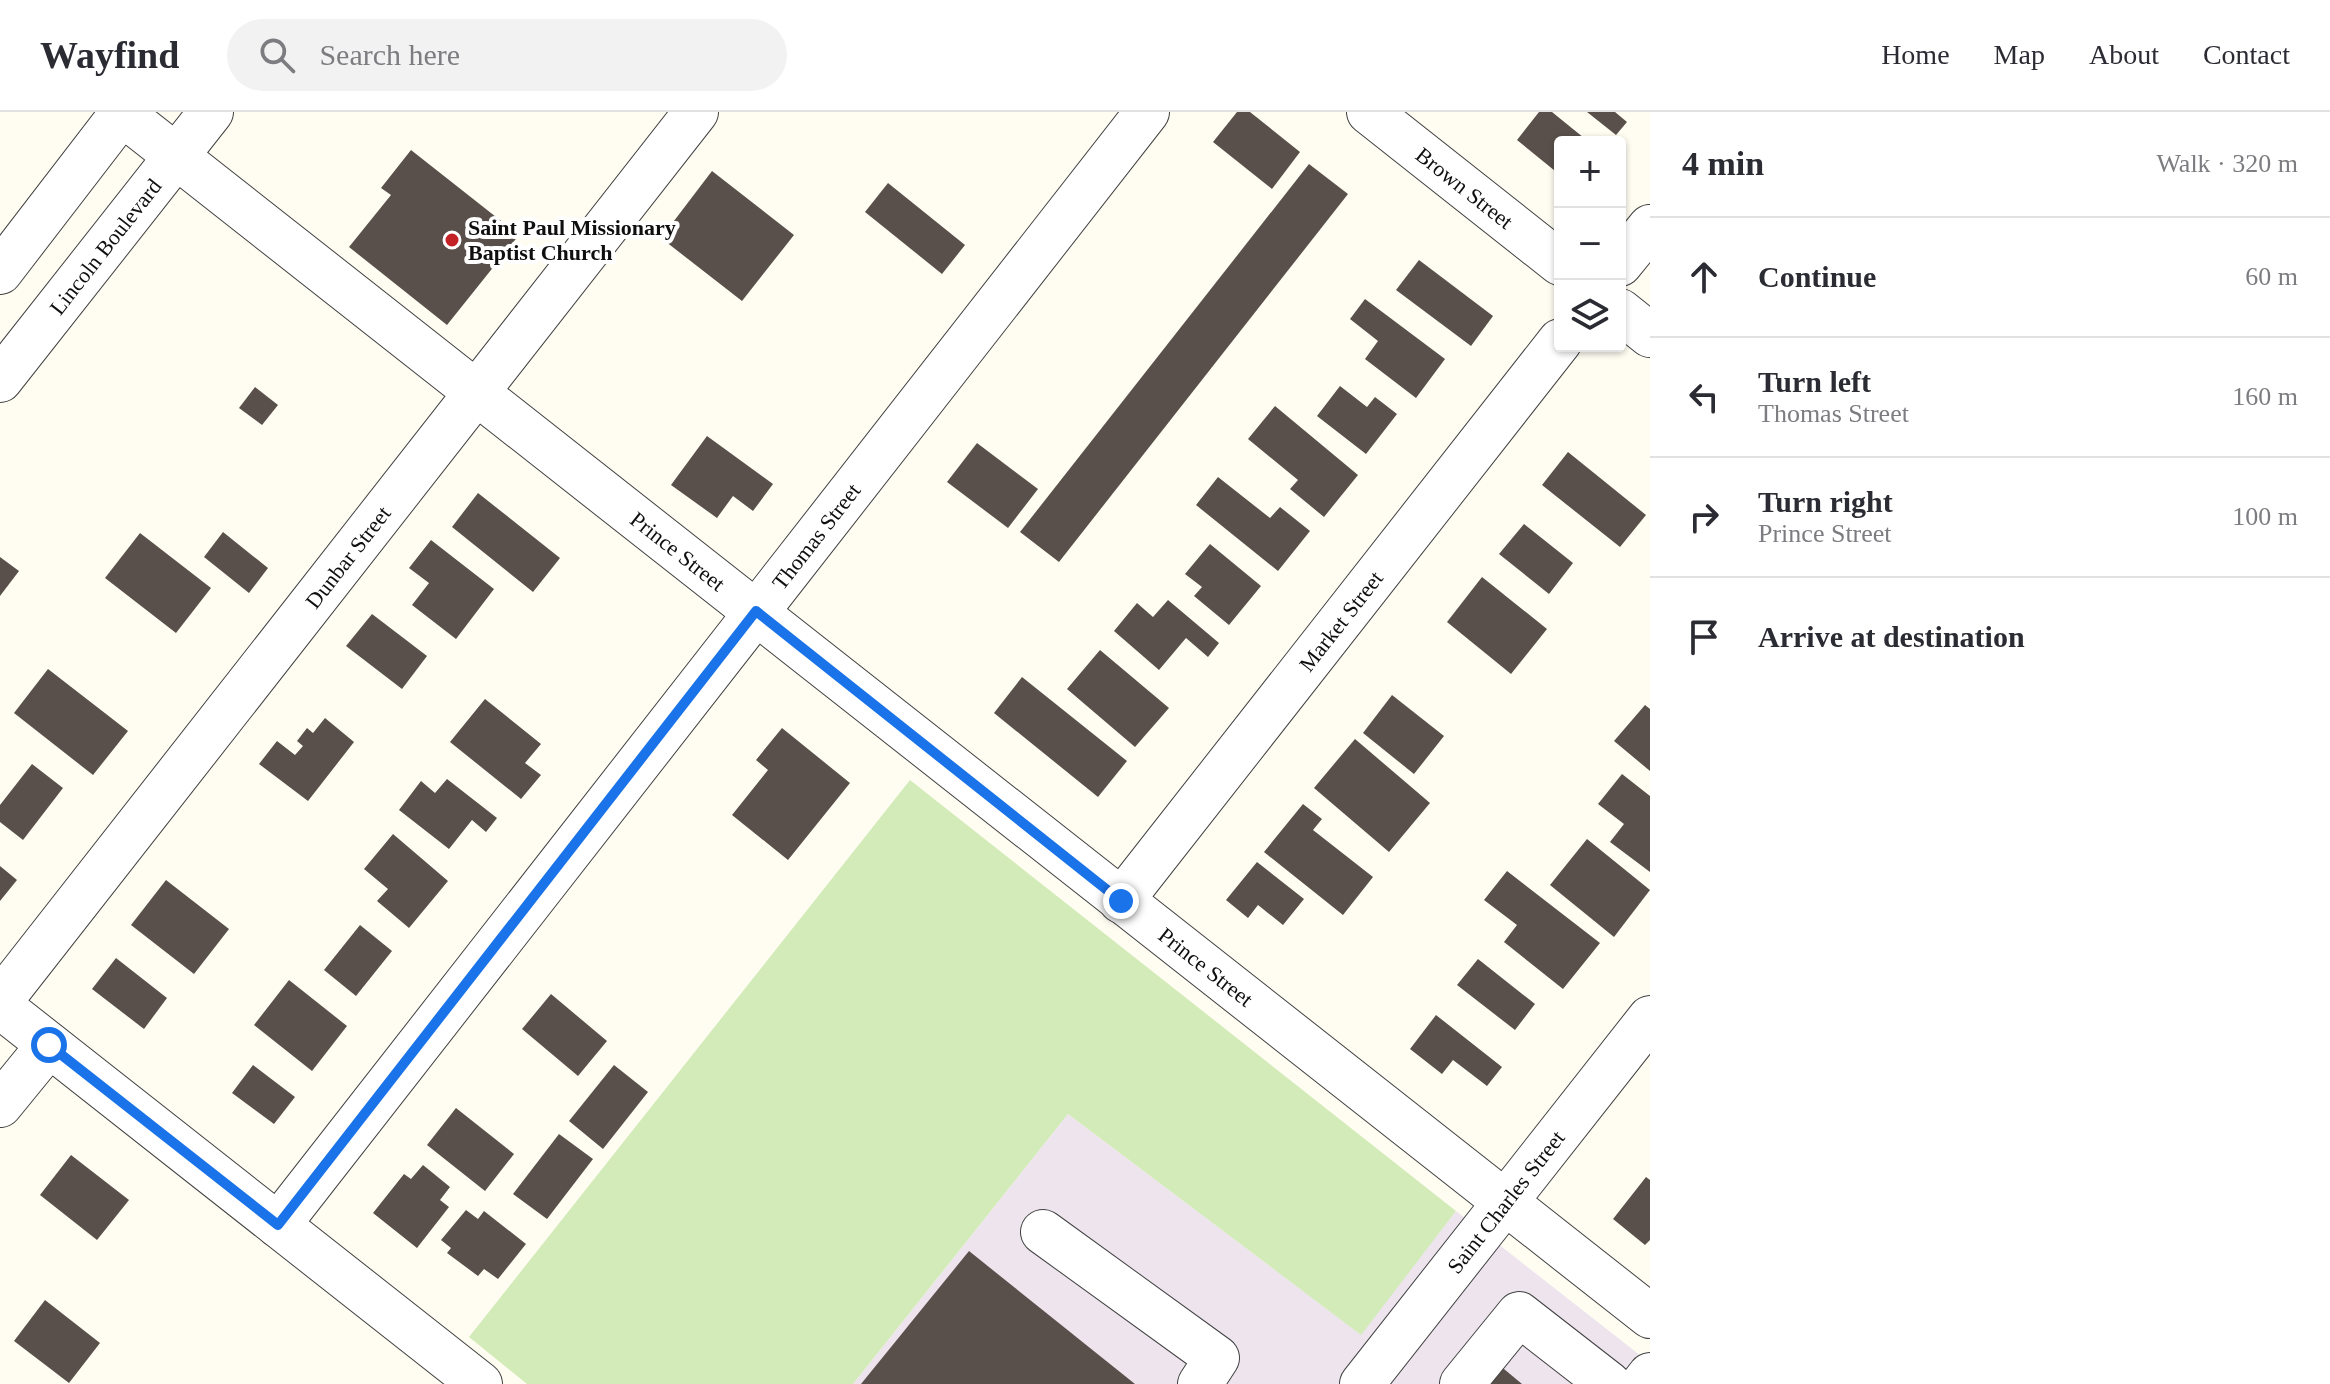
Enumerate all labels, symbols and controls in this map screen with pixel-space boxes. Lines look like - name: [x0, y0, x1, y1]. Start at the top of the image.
- search box: [227, 19, 787, 91]
- icon: search: [255, 33, 299, 77]
- text: Wayfind: [40, 34, 179, 76]
- text: Search here: [319, 38, 460, 71]
- text: Home: [1881, 39, 1950, 70]
- text: Map: [1994, 39, 2045, 70]
- text: About: [2089, 39, 2159, 70]
- text: Contact: [2203, 39, 2290, 70]
- map controls: [1554, 136, 1626, 352]
- button: +: [1554, 136, 1626, 208]
- street label: Brown Street: [1411, 142, 1518, 234]
- text: 4 min: [1682, 145, 1764, 182]
- text: Walk · 320 m: [2156, 149, 2298, 178]
- street label: Lincoln Boulevard: [45, 174, 167, 320]
- button: −: [1554, 208, 1626, 280]
- place label: Saint Paul Missionary Baptist Church: [468, 215, 676, 265]
- marker: Saint Paul Missionary Baptist Church: [443, 231, 461, 249]
- icon: ahead: [1682, 255, 1726, 299]
- text: Continue: [1758, 260, 1876, 293]
- text: 60 m: [2245, 262, 2298, 291]
- button: layers: [1554, 280, 1626, 352]
- text: Turn left: [1758, 365, 1871, 398]
- icon: left: [1682, 375, 1726, 419]
- text: 160 m: [2232, 382, 2298, 411]
- text: Thomas Street: [1758, 399, 1909, 428]
- street label: Thomas Street: [767, 478, 865, 594]
- text: Turn right: [1758, 485, 1893, 518]
- icon: right: [1682, 495, 1726, 539]
- street label: Dunbar Street: [300, 501, 396, 613]
- text: 100 m: [2232, 502, 2298, 531]
- street label: Prince Street: [625, 507, 730, 596]
- text: Prince Street: [1758, 519, 1892, 548]
- street label: Market Street: [1294, 566, 1388, 676]
- icon: arrive: [1682, 615, 1726, 659]
- text: Arrive at destination: [1758, 620, 2025, 653]
- route end: [1103, 883, 1139, 919]
- street label: Prince Street: [1154, 922, 1258, 1012]
- route start: [31, 1027, 67, 1063]
- street label: Saint Charles Street: [1442, 1126, 1570, 1278]

